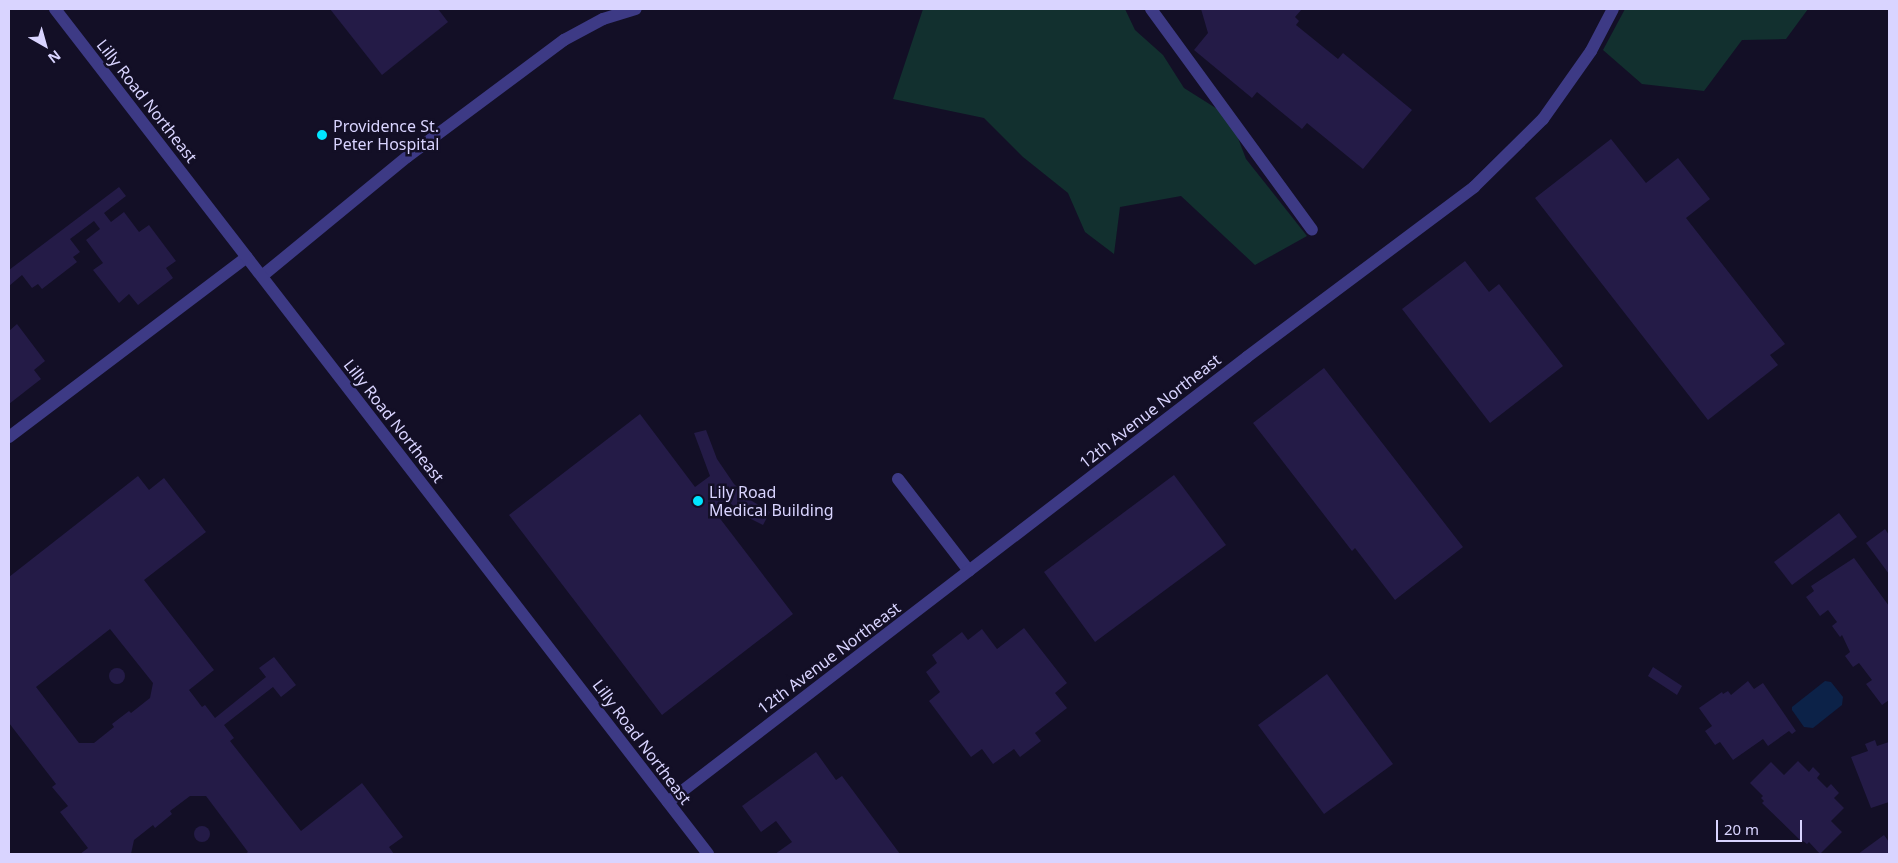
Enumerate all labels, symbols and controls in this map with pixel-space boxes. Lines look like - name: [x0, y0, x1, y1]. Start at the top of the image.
- north arrow: [20, 20, 70, 70]
- street label: Lilly Road Northeast: [93, 35, 201, 167]
- text: N: [44, 46, 65, 68]
- place label: Providence St. Peter Hospital: [333, 116, 439, 154]
- marker: Providence St. Peter Hospital: [315, 128, 329, 142]
- street label: 12th Avenue Northeast: [1076, 350, 1224, 472]
- street label: Lilly Road Northeast: [340, 355, 448, 487]
- place label: Lily Road Medical Building: [709, 482, 834, 520]
- marker: Lily Road Medical Building: [691, 494, 705, 508]
- street label: 12th Avenue Northeast: [754, 598, 904, 718]
- street label: Lilly Road Northeast: [589, 676, 695, 808]
- scale bar: [1718, 810, 1804, 842]
- text: 20 m: [1724, 819, 1759, 839]

